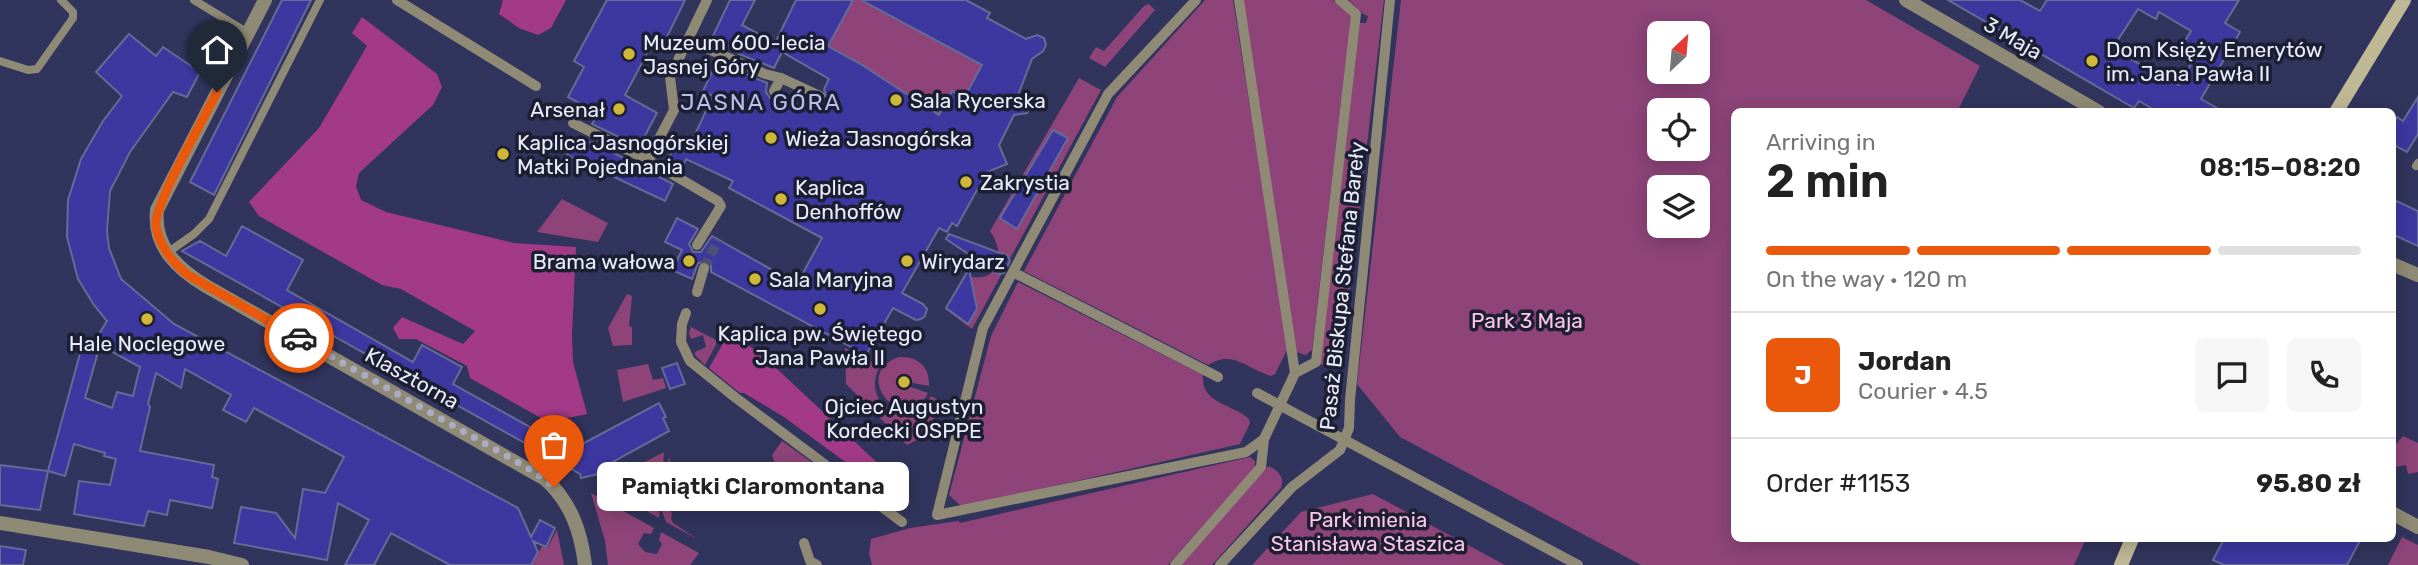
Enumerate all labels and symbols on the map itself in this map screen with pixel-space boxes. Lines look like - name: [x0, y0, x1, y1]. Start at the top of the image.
- street label: 3 Maja: [1979, 11, 2047, 65]
- pin: [187, 20, 247, 92]
- north arrow: [1647, 21, 1710, 84]
- place label: Muzeum 600-lecia Jasnej Góry: [643, 30, 826, 79]
- place label: Dom Księży Emerytów im. Jana Pawła II: [2106, 37, 2323, 86]
- marker: Muzeum 600-lecia Jasnej Góry: [621, 46, 637, 62]
- marker: Dom Księży Emerytów im. Jana Pawła II: [2084, 53, 2100, 69]
- district label: JASNA GÓRA: [680, 88, 842, 116]
- place label: Sala Rycerska: [910, 88, 1046, 113]
- marker: Sala Rycerska: [888, 92, 904, 108]
- place label: Arsenał: [530, 97, 605, 122]
- marker: Arsenał: [611, 101, 627, 117]
- place label: Wieża Jasnogórska: [785, 126, 972, 151]
- place label: Kaplica Jasnogórskiej Matki Pojednania: [517, 130, 729, 179]
- marker: Wieża Jasnogórska: [763, 130, 779, 146]
- street label: Pasaż Biskupa Stefana Bareły: [1314, 140, 1370, 432]
- marker: Kaplica Jasnogórskiej Matki Pojednania: [495, 146, 511, 162]
- place label: Zakrystia: [980, 170, 1070, 195]
- marker: Zakrystia: [958, 174, 974, 190]
- place label: Kaplica Denhoffów: [795, 175, 902, 224]
- marker: Kaplica Denhoffów: [773, 191, 789, 207]
- place label: Brama wałowa: [533, 249, 675, 274]
- place label: Wirydarz: [921, 249, 1005, 274]
- marker: Brama wałowa: [681, 253, 697, 269]
- marker: Wirydarz: [899, 253, 915, 269]
- place label: Sala Maryjna: [769, 267, 893, 292]
- marker: Sala Maryjna: [747, 271, 763, 287]
- marker: Kaplica pw. Świętego Jana Pawła II: [812, 301, 828, 317]
- courier: [264, 303, 334, 373]
- park label: Park 3 Maja: [1471, 308, 1583, 333]
- marker: Hale Noclegowe: [139, 311, 155, 327]
- place label: Kaplica pw. Świętego Jana Pawła II: [717, 321, 923, 370]
- place label: Hale Noclegowe: [69, 331, 225, 356]
- street label: Klasztorna: [361, 342, 463, 414]
- marker: Ojciec Augustyn Kordecki OSPPE: [896, 374, 912, 390]
- place label: Ojciec Augustyn Kordecki OSPPE: [824, 394, 984, 443]
- pin: [524, 415, 584, 487]
- callout: Pamiątki Claromontana: [596, 462, 908, 512]
- park label: Park imienia Stanisława Staszica: [1271, 507, 1465, 556]

